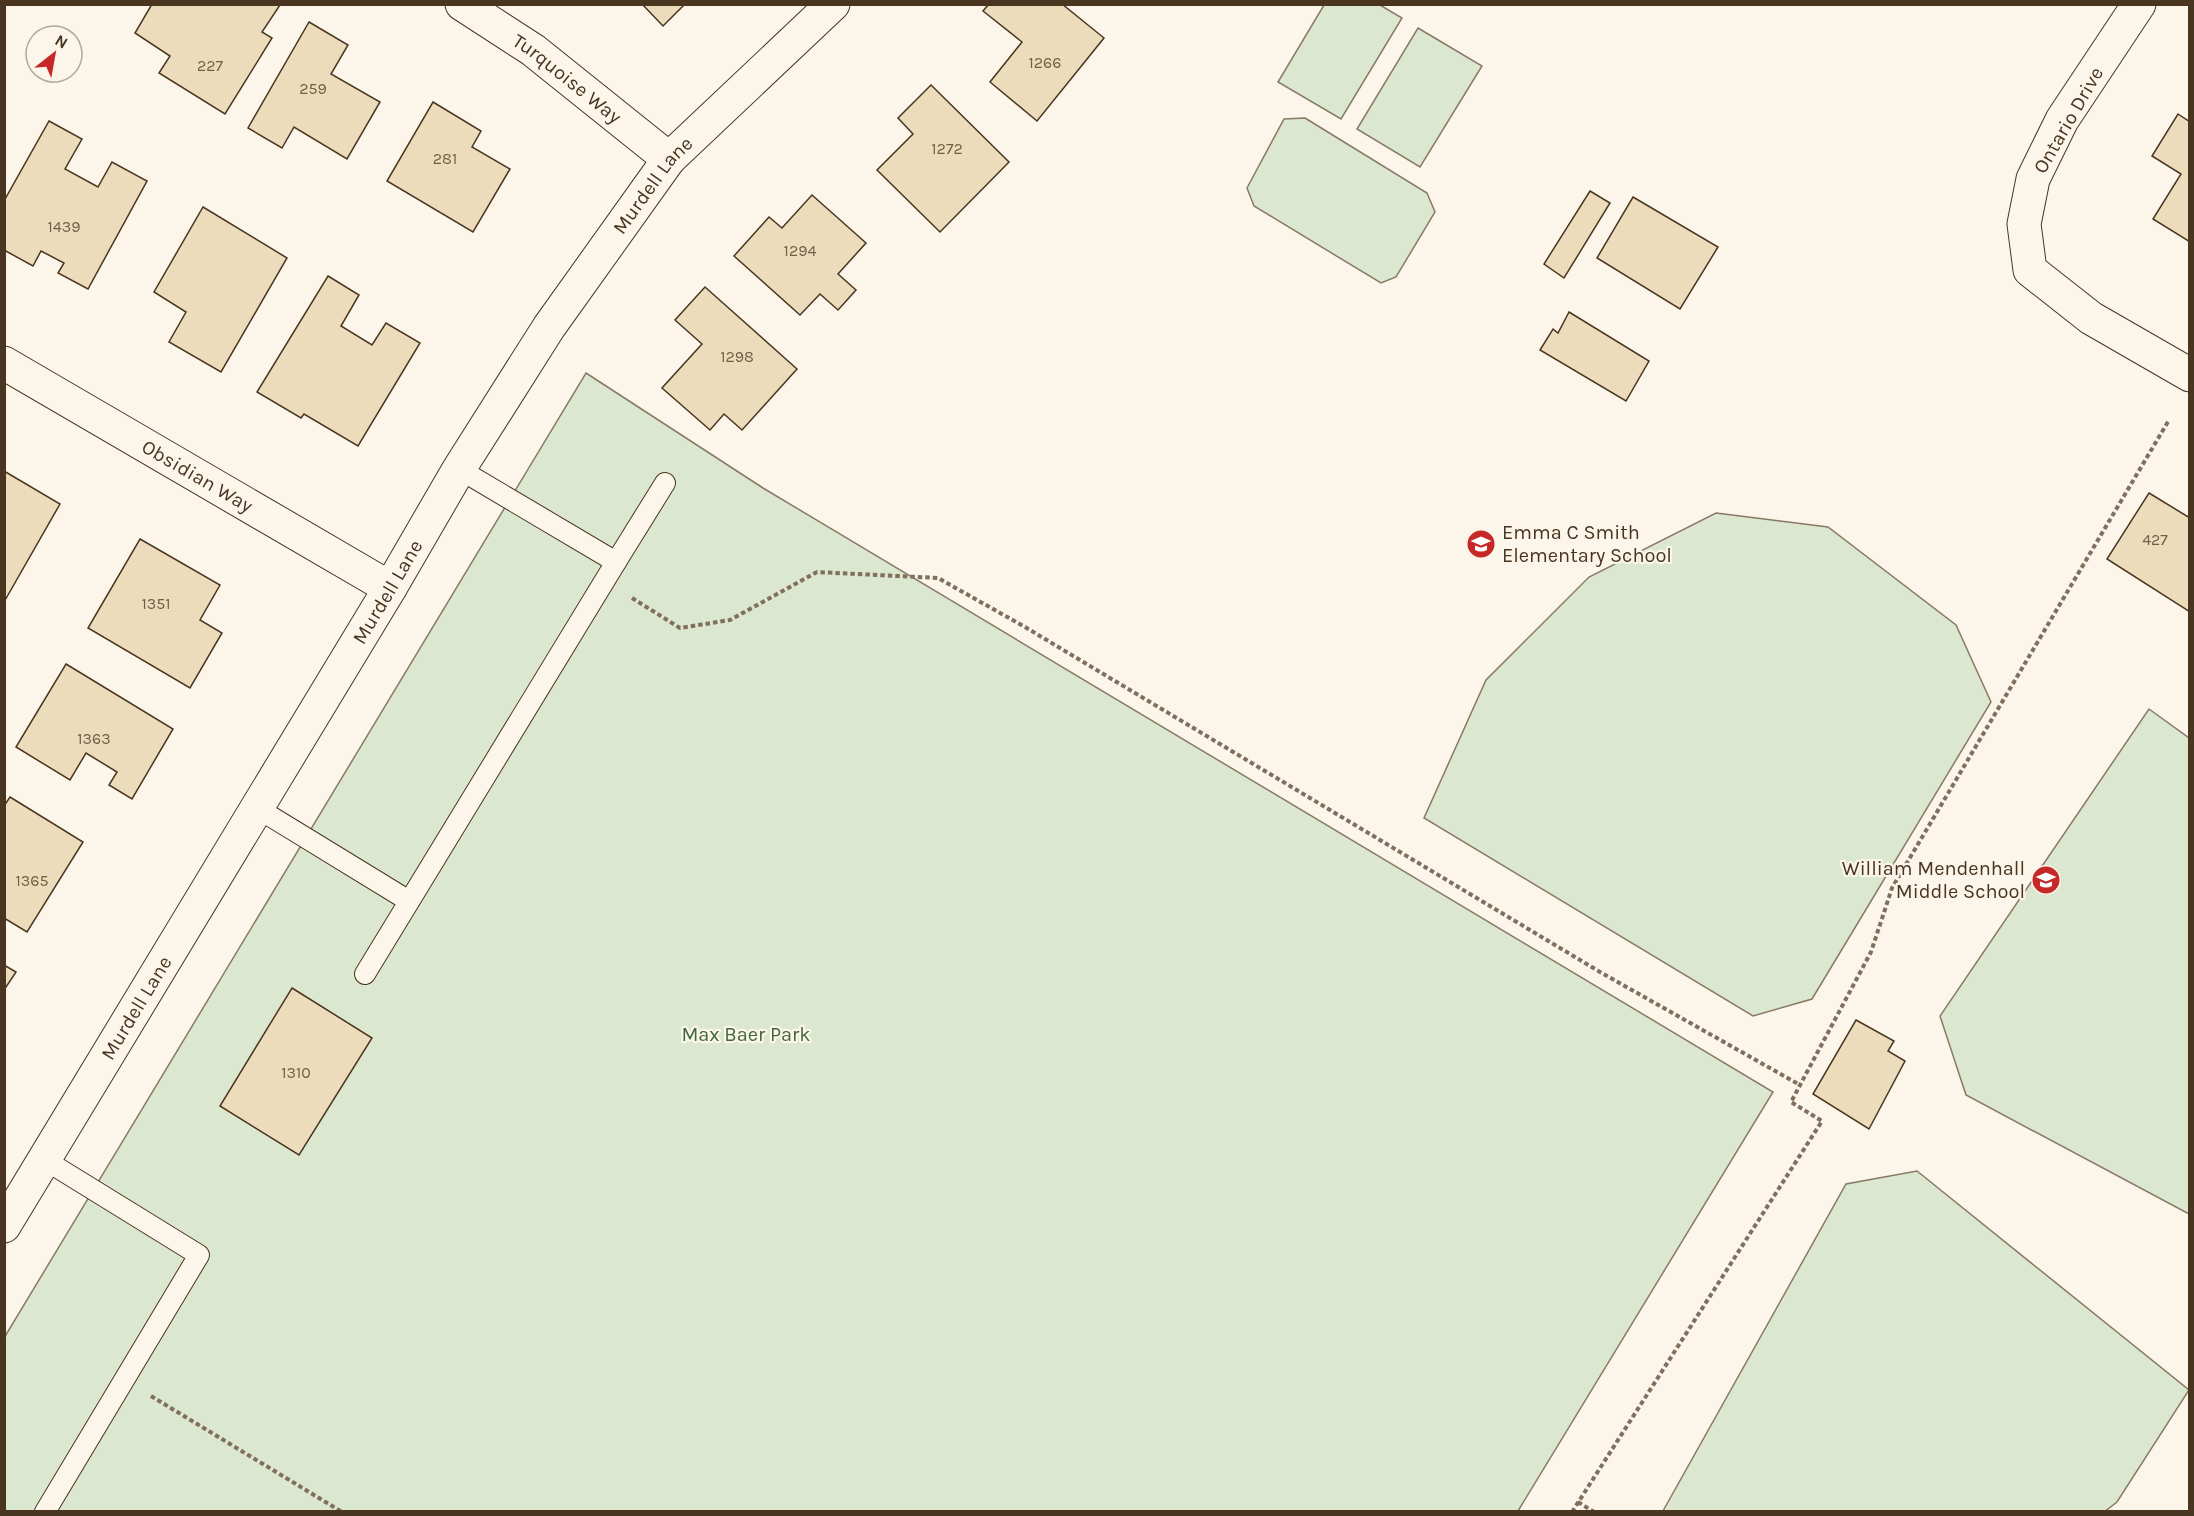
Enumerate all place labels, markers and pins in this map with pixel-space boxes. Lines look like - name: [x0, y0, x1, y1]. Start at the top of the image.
- place label: Emma C Smith Elementary School: [1502, 521, 1672, 567]
- school or university icon: Emma C Smith Elementary School: [1465, 528, 1497, 560]
- place label: William Mendenhall Middle School: [1842, 857, 2025, 903]
- school or university icon: William Mendenhall Middle School: [2030, 864, 2062, 896]

